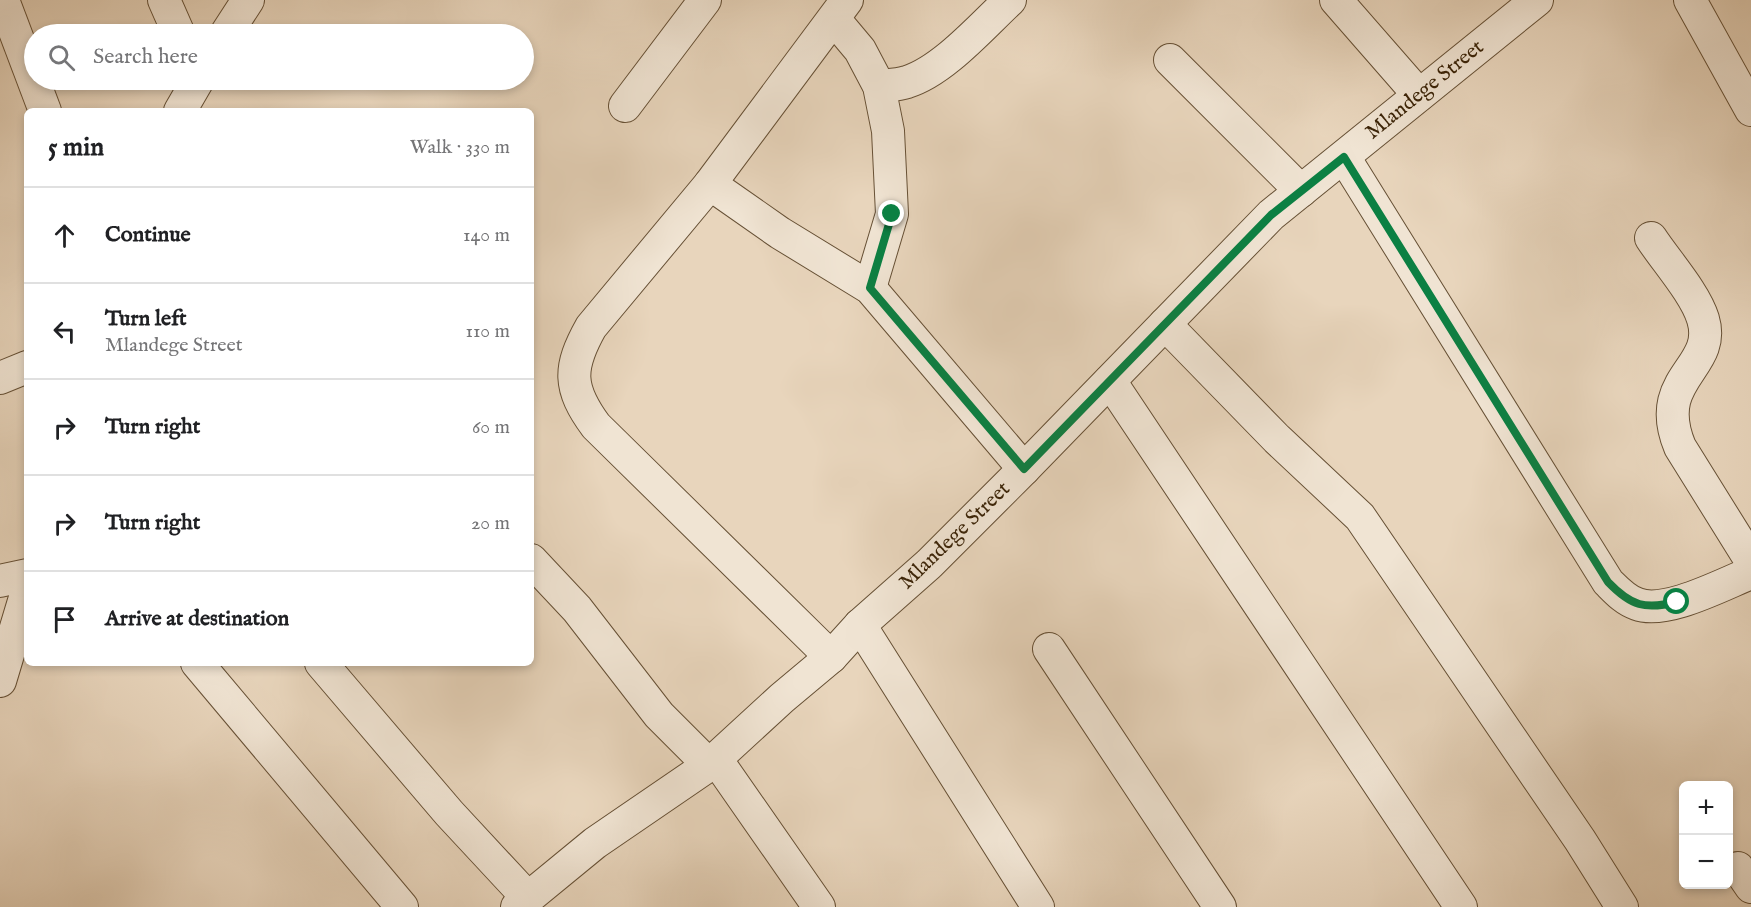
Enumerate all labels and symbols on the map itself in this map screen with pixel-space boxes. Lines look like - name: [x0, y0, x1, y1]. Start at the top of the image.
- street label: Mlandege Street: [1360, 34, 1490, 146]
- route end: [878, 200, 904, 226]
- street label: Mlandege Street: [894, 476, 1016, 596]
- route start: [1663, 588, 1689, 614]

